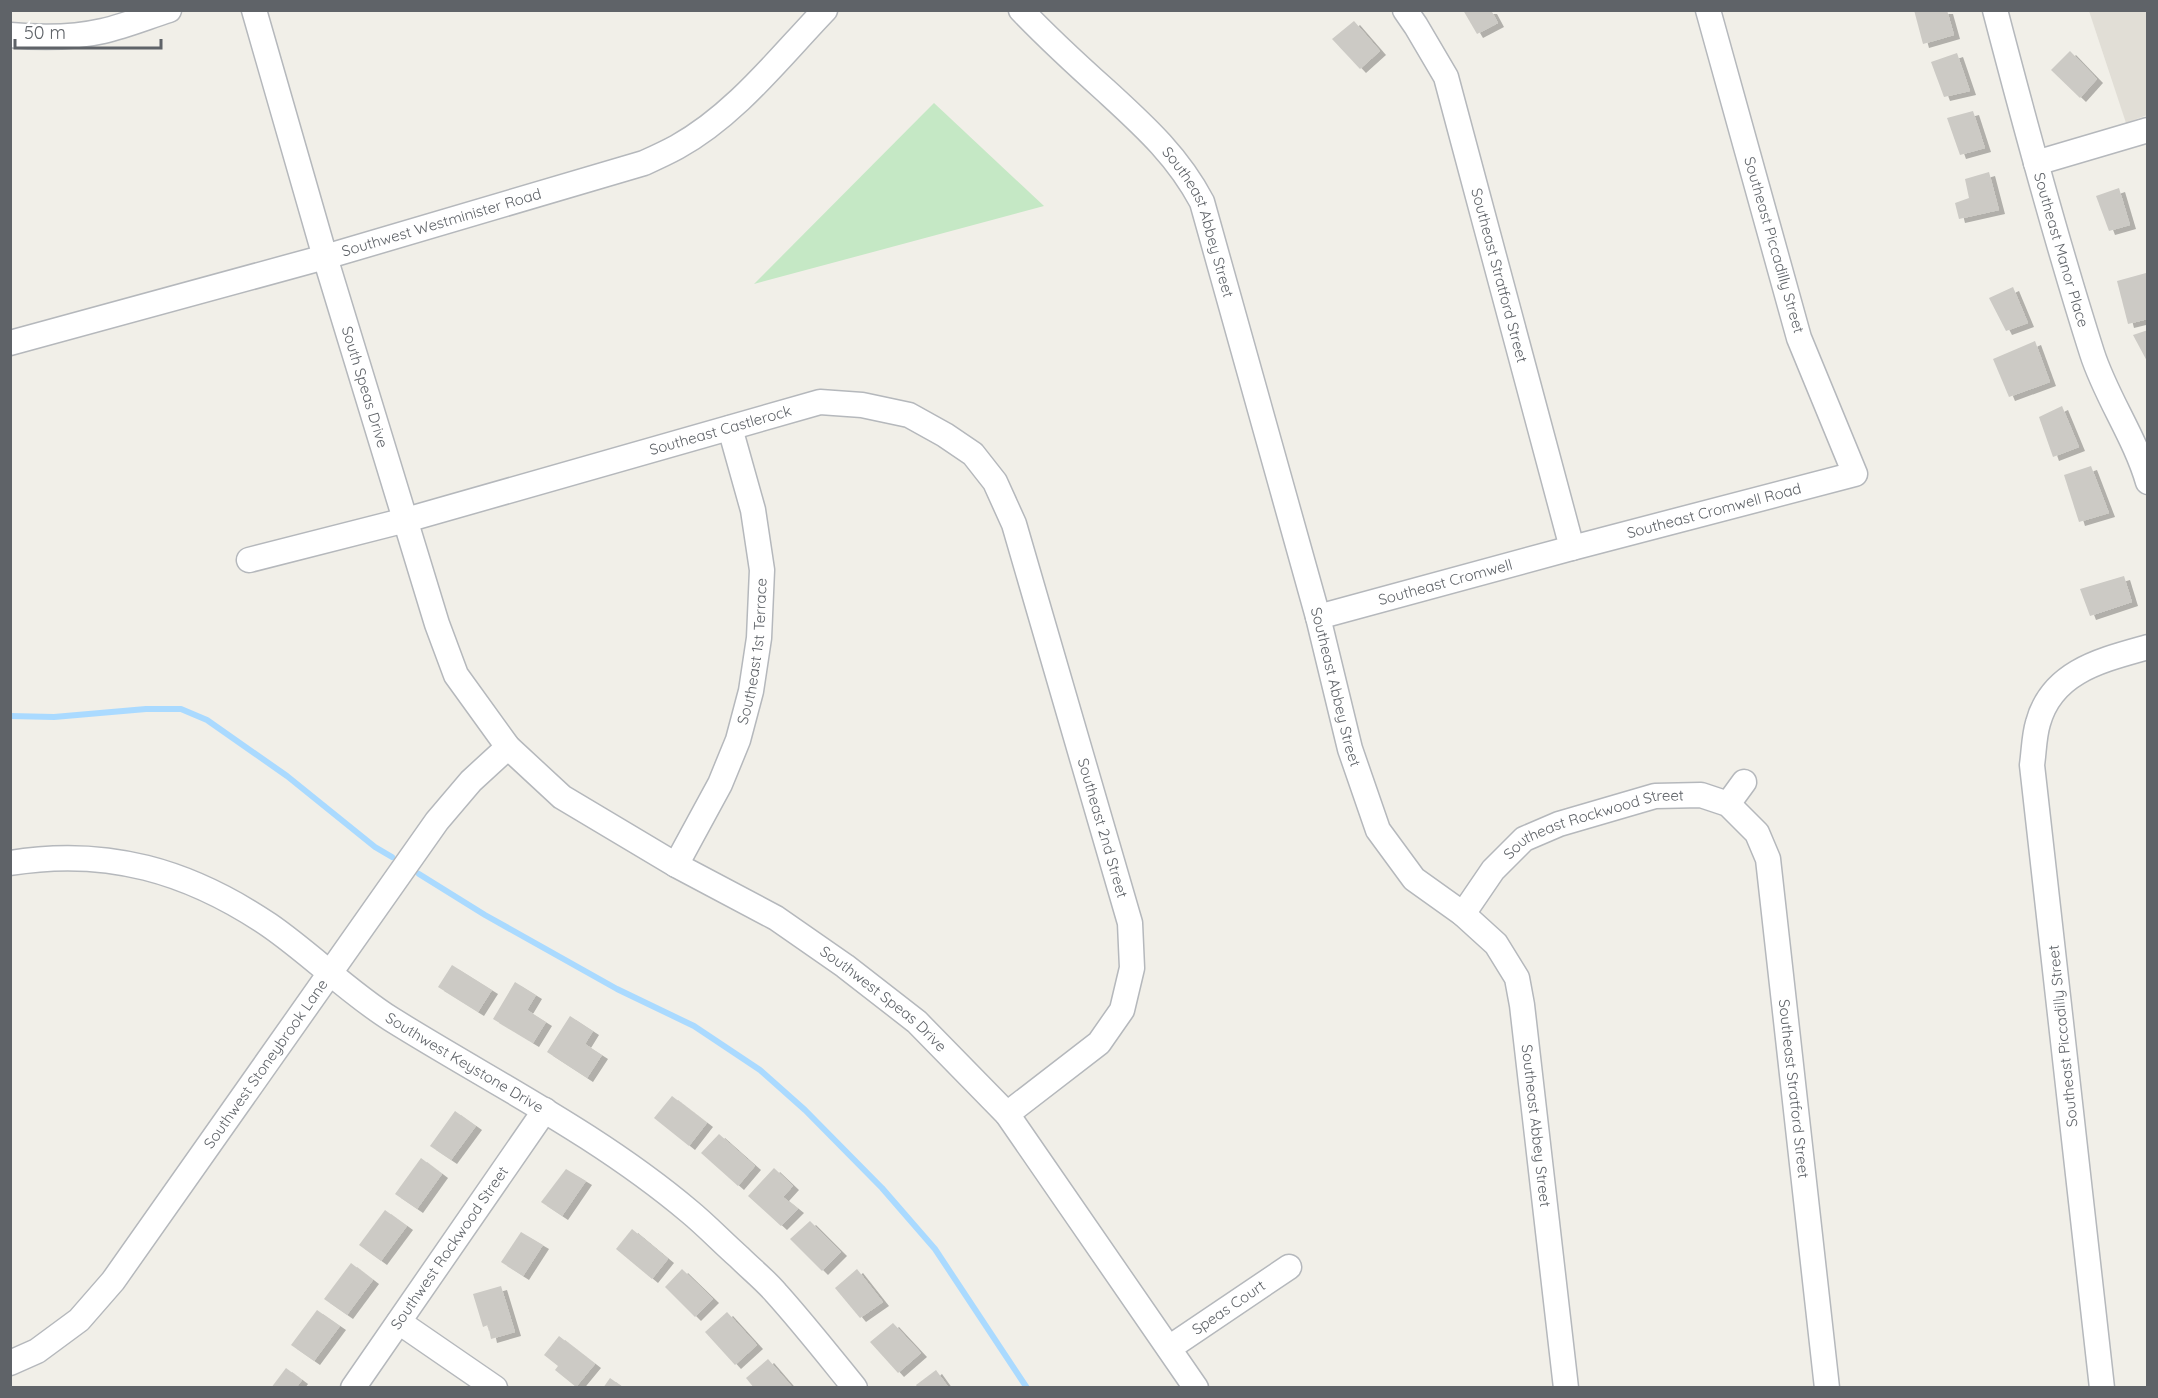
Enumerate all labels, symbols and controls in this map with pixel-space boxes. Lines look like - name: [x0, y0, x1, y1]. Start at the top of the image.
- scale bar: [15, 12, 160, 50]
- text: 50 m: [24, 21, 66, 44]
- street label: Southeast Abbey Street: [1158, 142, 1238, 300]
- street label: Southeast Piccadilly Street: [1740, 154, 1809, 335]
- street label: Southeast Manor Place: [2030, 170, 2093, 330]
- street label: Southwest Westminister Road: [339, 184, 543, 261]
- street label: Southeast Stratford Street: [1467, 186, 1532, 365]
- street label: South Speas Drive: [338, 324, 393, 450]
- street label: Southeast Castlerock: [647, 401, 793, 459]
- street label: Southeast Cromwell Road: [1625, 478, 1803, 542]
- street label: Southeast Cromwell: [1376, 555, 1514, 609]
- street label: Southeast 1st Terrace: [733, 578, 771, 727]
- street label: Southeast Abbey Street: [1307, 605, 1365, 769]
- street label: Southeast 2nd Street: [1074, 756, 1132, 900]
- street label: Southeast Rockwood Street: [1499, 785, 1684, 863]
- street label: Southwest Speas Drive: [816, 941, 951, 1056]
- street label: Southeast Piccadilly Street: [2043, 944, 2082, 1128]
- street label: Southwest Stoneybrook Lane: [199, 975, 332, 1152]
- street label: Southeast Stratford Street: [1775, 998, 1814, 1179]
- street label: Southwest Keystone Drive: [382, 1008, 547, 1117]
- street label: Southeast Abbey Street: [1518, 1043, 1555, 1208]
- street label: Southwest Rockwood Street: [386, 1163, 512, 1333]
- street label: Speas Court: [1188, 1276, 1269, 1339]

